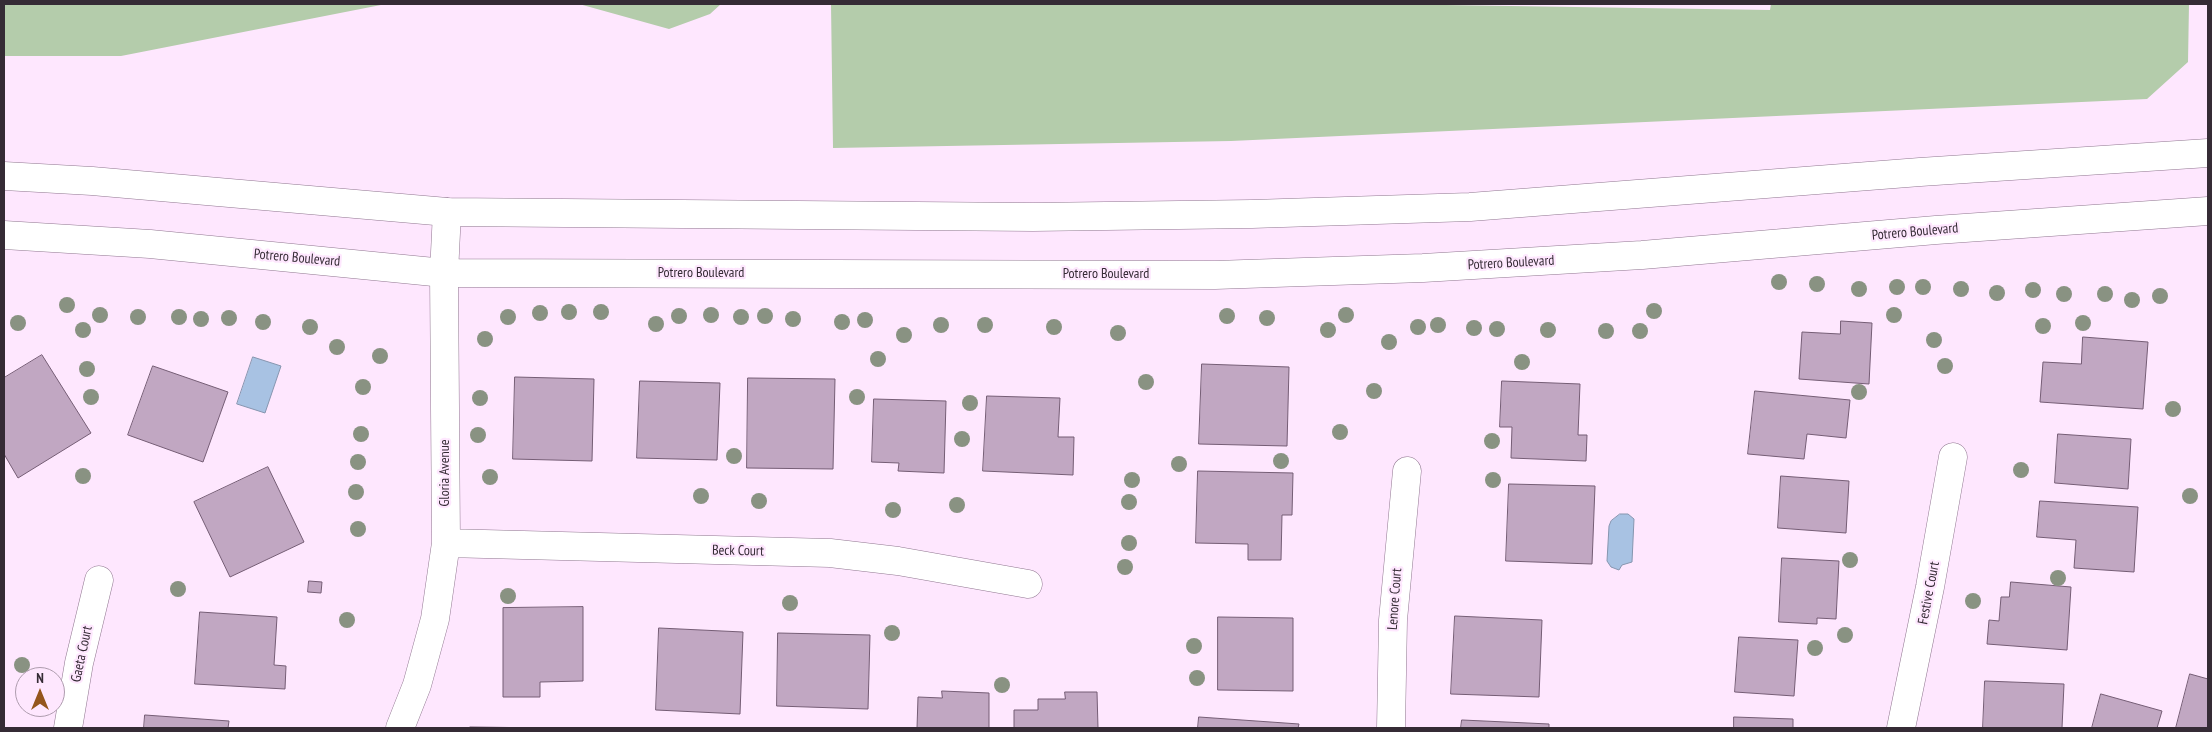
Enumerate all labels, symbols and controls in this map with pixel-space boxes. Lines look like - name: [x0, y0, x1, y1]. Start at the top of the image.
- street label: Potrero Boulevard: [1871, 220, 1959, 244]
- street label: Potrero Boulevard: [253, 246, 341, 270]
- street label: Potrero Boulevard: [1467, 252, 1555, 274]
- street label: Potrero Boulevard: [658, 265, 744, 281]
- street label: Potrero Boulevard: [1063, 266, 1149, 282]
- street label: Gloria Avenue: [437, 439, 453, 507]
- street label: Beck Court: [712, 542, 764, 560]
- street label: Festive Court: [1915, 560, 1943, 626]
- street label: Lenore Court: [1384, 568, 1406, 630]
- street label: Gaeta Court: [68, 624, 96, 684]
- north arrow: [15, 667, 65, 717]
- text: N: [36, 669, 44, 687]

